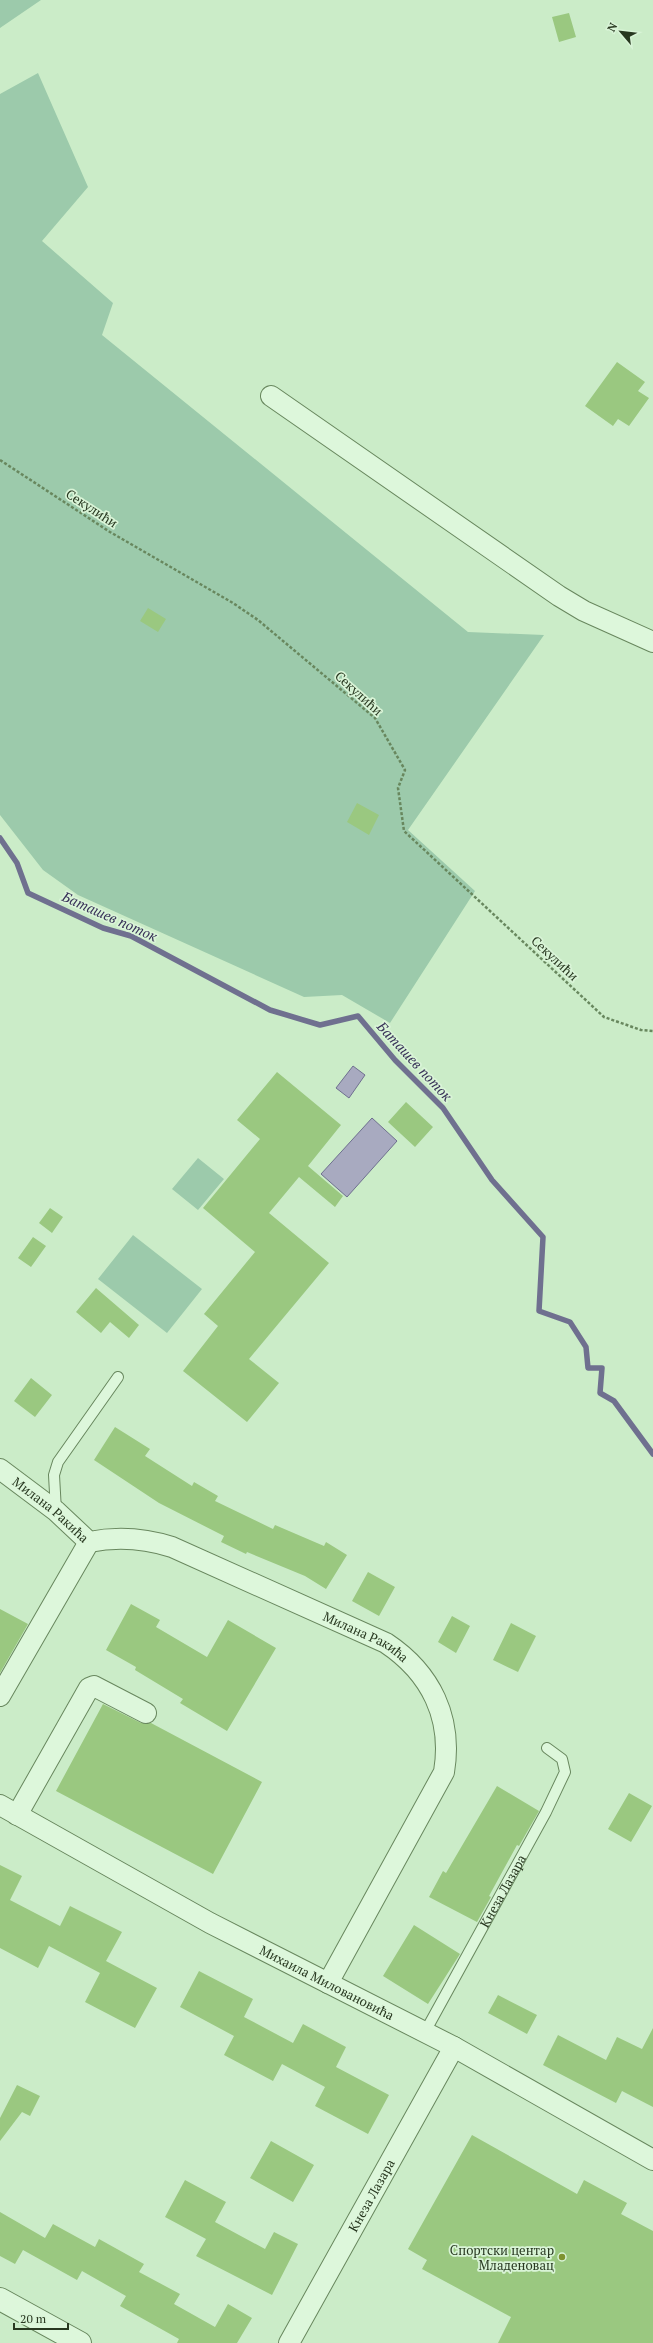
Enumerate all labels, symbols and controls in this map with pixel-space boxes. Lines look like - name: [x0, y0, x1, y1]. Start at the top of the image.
- north arrow: [601, 12, 641, 52]
- text: N: [604, 20, 621, 34]
- street label: Секулићи: [63, 485, 121, 531]
- street label: Секулићи: [331, 667, 387, 719]
- water label: Баташев поток: [59, 886, 161, 945]
- street label: Секулићи: [527, 931, 583, 985]
- water label: Баташев поток: [372, 1016, 457, 1105]
- street label: Милана Ракића: [9, 1473, 93, 1547]
- street label: Милана Ракића: [320, 1607, 413, 1666]
- street label: Кнеза Лазара: [475, 1851, 530, 1931]
- street label: Михаила Миловановића: [257, 1941, 398, 2024]
- street label: Кнеза Лазара: [344, 2155, 399, 2235]
- place label: Спортски центар Младеновац: [450, 2241, 554, 2274]
- marker: Спортски центар Младеновац: [557, 2252, 567, 2262]
- scale bar: [14, 2305, 68, 2331]
- text: 20 m: [20, 2311, 47, 2326]

